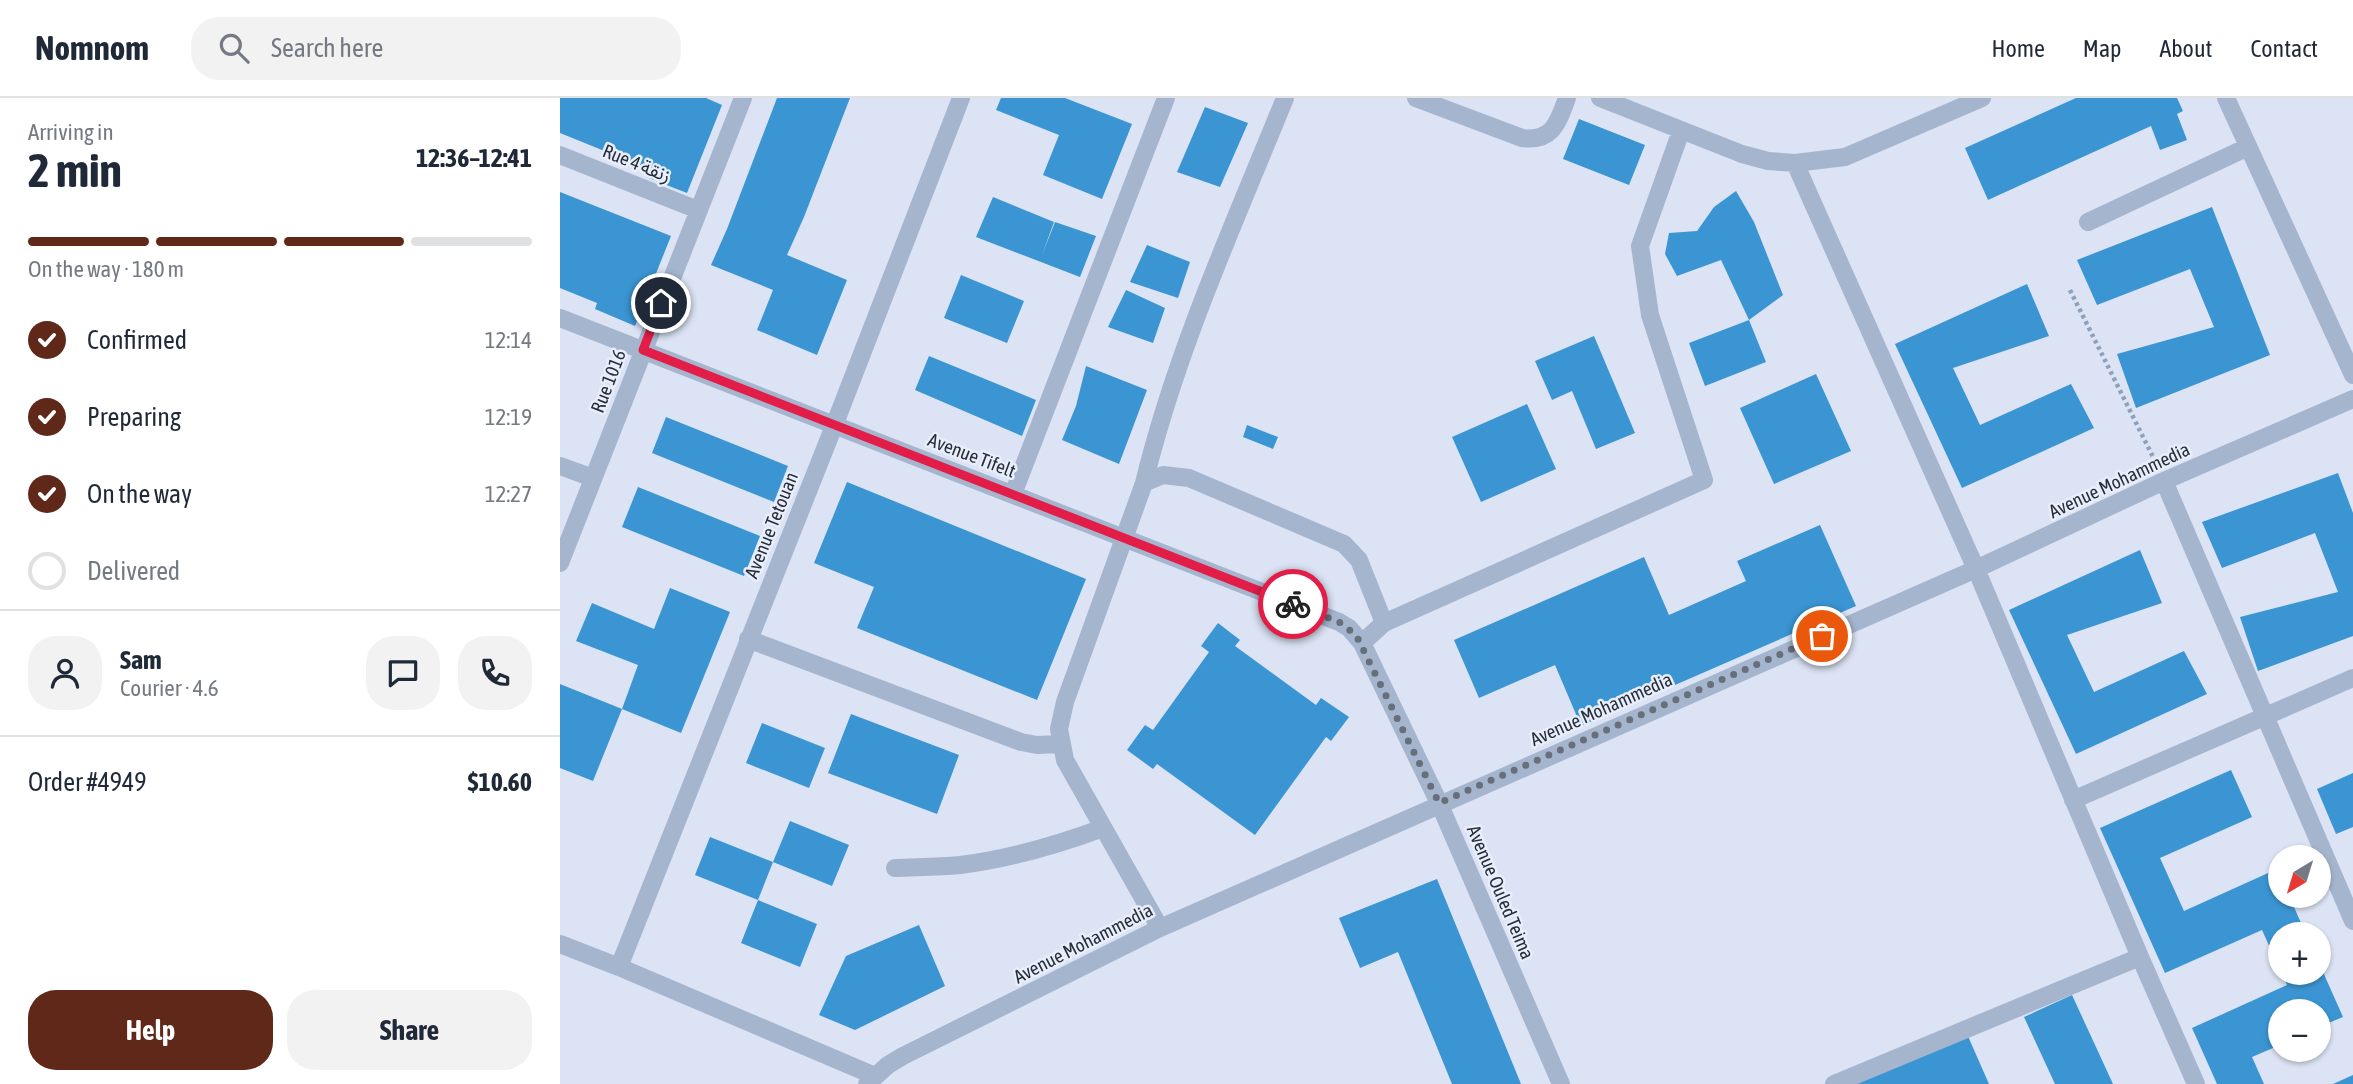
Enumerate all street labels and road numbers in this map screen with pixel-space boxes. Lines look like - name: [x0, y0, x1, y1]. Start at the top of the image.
- street label: Rue 4 زنقة: [599, 139, 674, 188]
- street label: Rue 1016: [586, 346, 630, 416]
- street label: Avenue Tifelt: [925, 428, 1019, 482]
- street label: Avenue Mohammedia: [2045, 438, 2193, 522]
- street label: Avenue Tetouan: [740, 469, 802, 581]
- street label: Avenue Mohammedia: [1527, 668, 1675, 750]
- street label: Avenue Ouled Teima: [1463, 822, 1539, 962]
- street label: Avenue Mohammedia: [1010, 898, 1156, 988]

